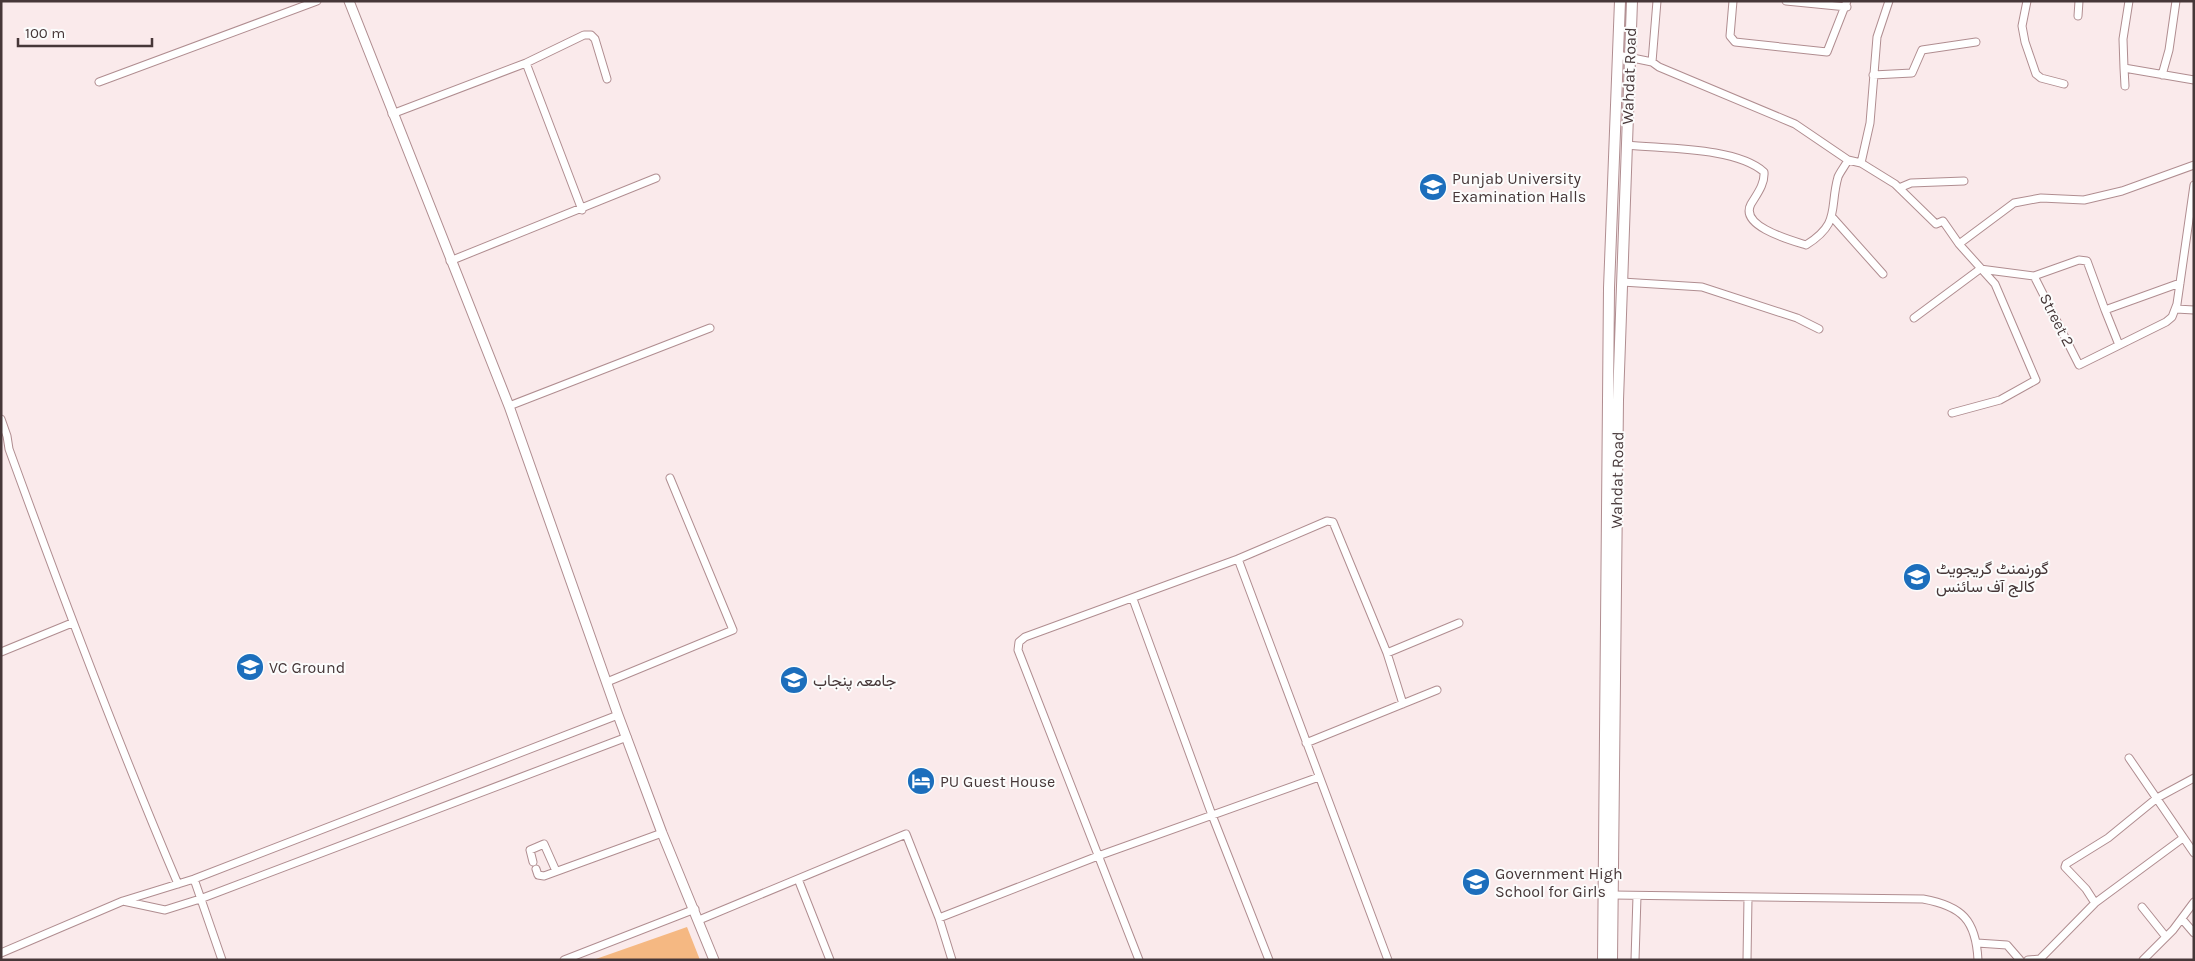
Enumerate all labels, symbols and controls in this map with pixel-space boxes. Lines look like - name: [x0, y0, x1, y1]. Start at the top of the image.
- scale bar: [18, 15, 151, 47]
- text: 100 m: [25, 24, 65, 42]
- street label: Wahdat Road: [1618, 27, 1640, 125]
- place label: Punjab University Examination Halls: [1452, 169, 1586, 206]
- school or university icon: Punjab University Examination Halls: [1418, 172, 1448, 202]
- street label: Street 2: [2036, 290, 2078, 350]
- street label: Wahdat Road: [1607, 431, 1627, 529]
- place label: گورنمنٹ گریجویٹ کالج آف سائنس: [1936, 559, 2049, 598]
- school or university icon: گورنمنٹ گریجویٹ کالج آف سائنس: [1902, 562, 1932, 592]
- school or university icon: VC Ground: [235, 652, 265, 682]
- place label: VC Ground: [269, 658, 345, 677]
- school or university icon: جامعہ پنجاب: [779, 665, 809, 695]
- place label: جامعہ پنجاب: [813, 671, 897, 692]
- hotel icon: PU Guest House: [906, 766, 936, 796]
- place label: PU Guest House: [940, 772, 1055, 791]
- place label: Government High School for Girls: [1495, 864, 1623, 901]
- school or university icon: Government High School for Girls: [1461, 867, 1491, 897]

